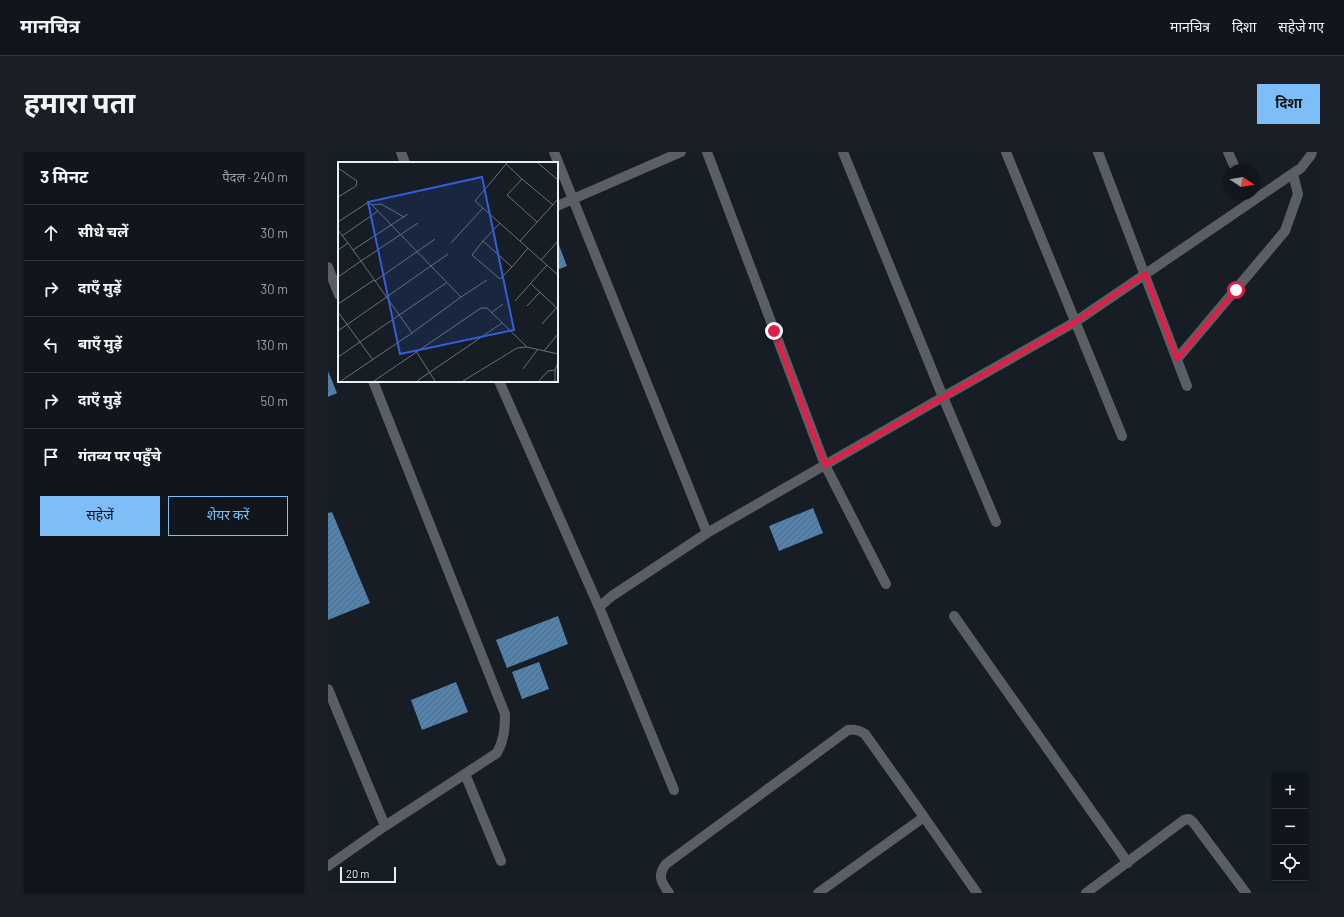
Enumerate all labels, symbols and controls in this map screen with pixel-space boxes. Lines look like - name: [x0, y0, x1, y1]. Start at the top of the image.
- text: मानचित्र: [20, 14, 80, 37]
- text: मानचित्र: [1170, 18, 1210, 35]
- text: दिशा: [1232, 18, 1256, 35]
- text: सहेजे गए: [1278, 18, 1324, 35]
- button: दिशा: [1257, 84, 1320, 124]
- text: हमारा पता: [24, 85, 135, 119]
- inset map: [338, 162, 558, 382]
- north arrow: [1224, 164, 1260, 200]
- text: 3 मिनट: [40, 166, 88, 186]
- text: पैदल · 240 m: [222, 169, 288, 185]
- icon: ahead: [40, 222, 62, 244]
- text: सीधे चलें: [78, 222, 128, 240]
- text: 30 m: [261, 225, 288, 241]
- icon: right: [40, 278, 62, 300]
- text: दाएँ मुड़ें: [78, 278, 121, 296]
- text: 30 m: [261, 281, 288, 297]
- route start: [1227, 281, 1245, 299]
- route end: [765, 322, 783, 340]
- icon: left: [40, 334, 62, 356]
- text: बाएँ मुड़ें: [78, 334, 122, 352]
- text: 130 m: [256, 337, 288, 353]
- icon: right: [40, 390, 62, 412]
- text: दाएँ मुड़ें: [78, 390, 121, 408]
- text: 50 m: [261, 393, 288, 409]
- icon: arrive: [40, 446, 62, 468]
- text: गंतव्य पर पहुँचे: [78, 446, 161, 464]
- button: सहेजें: [40, 496, 160, 536]
- button: शेयर करें: [168, 496, 288, 536]
- map controls: [1272, 773, 1308, 881]
- button: +: [1272, 773, 1308, 809]
- button: −: [1272, 809, 1308, 845]
- button: locate: [1272, 845, 1308, 881]
- scale bar: [340, 865, 396, 884]
- text: 20 m: [346, 867, 369, 880]

